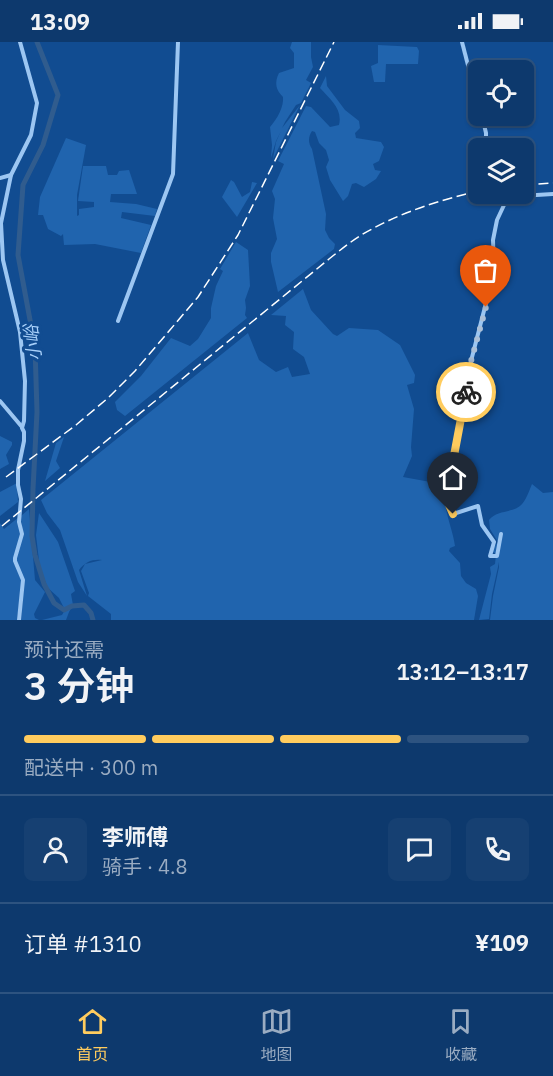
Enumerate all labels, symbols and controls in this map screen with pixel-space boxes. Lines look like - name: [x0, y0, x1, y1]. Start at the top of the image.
- text: 13:09: [30, 7, 90, 36]
- map controls: [468, 60, 534, 204]
- button: locate: [468, 60, 534, 126]
- button: layers: [468, 138, 534, 204]
- pin: [460, 245, 511, 307]
- icon: bag: [469, 254, 502, 287]
- water label: 小峪: [19, 321, 46, 362]
- courier: [436, 362, 496, 422]
- icon: bike: [450, 376, 483, 409]
- pin: [427, 452, 478, 514]
- icon: home: [436, 461, 469, 494]
- text: 预计还需: [24, 636, 104, 663]
- text: 13:12–13:17: [396, 657, 529, 686]
- text: 3 分钟: [24, 660, 135, 711]
- text: 配送中 · 300 m: [24, 754, 158, 781]
- button: person: [24, 818, 87, 881]
- button: chat: [388, 818, 451, 881]
- button: phone: [466, 818, 529, 881]
- text: 李师傅: [102, 822, 168, 851]
- text: 骑手 · 4.8: [102, 853, 187, 880]
- text: ¥109: [475, 928, 529, 957]
- text: 订单 #1310: [24, 929, 142, 958]
- tab: 首页: [76, 1005, 109, 1065]
- tab: 地图: [260, 1005, 293, 1065]
- tab: 收藏: [444, 1005, 477, 1065]

